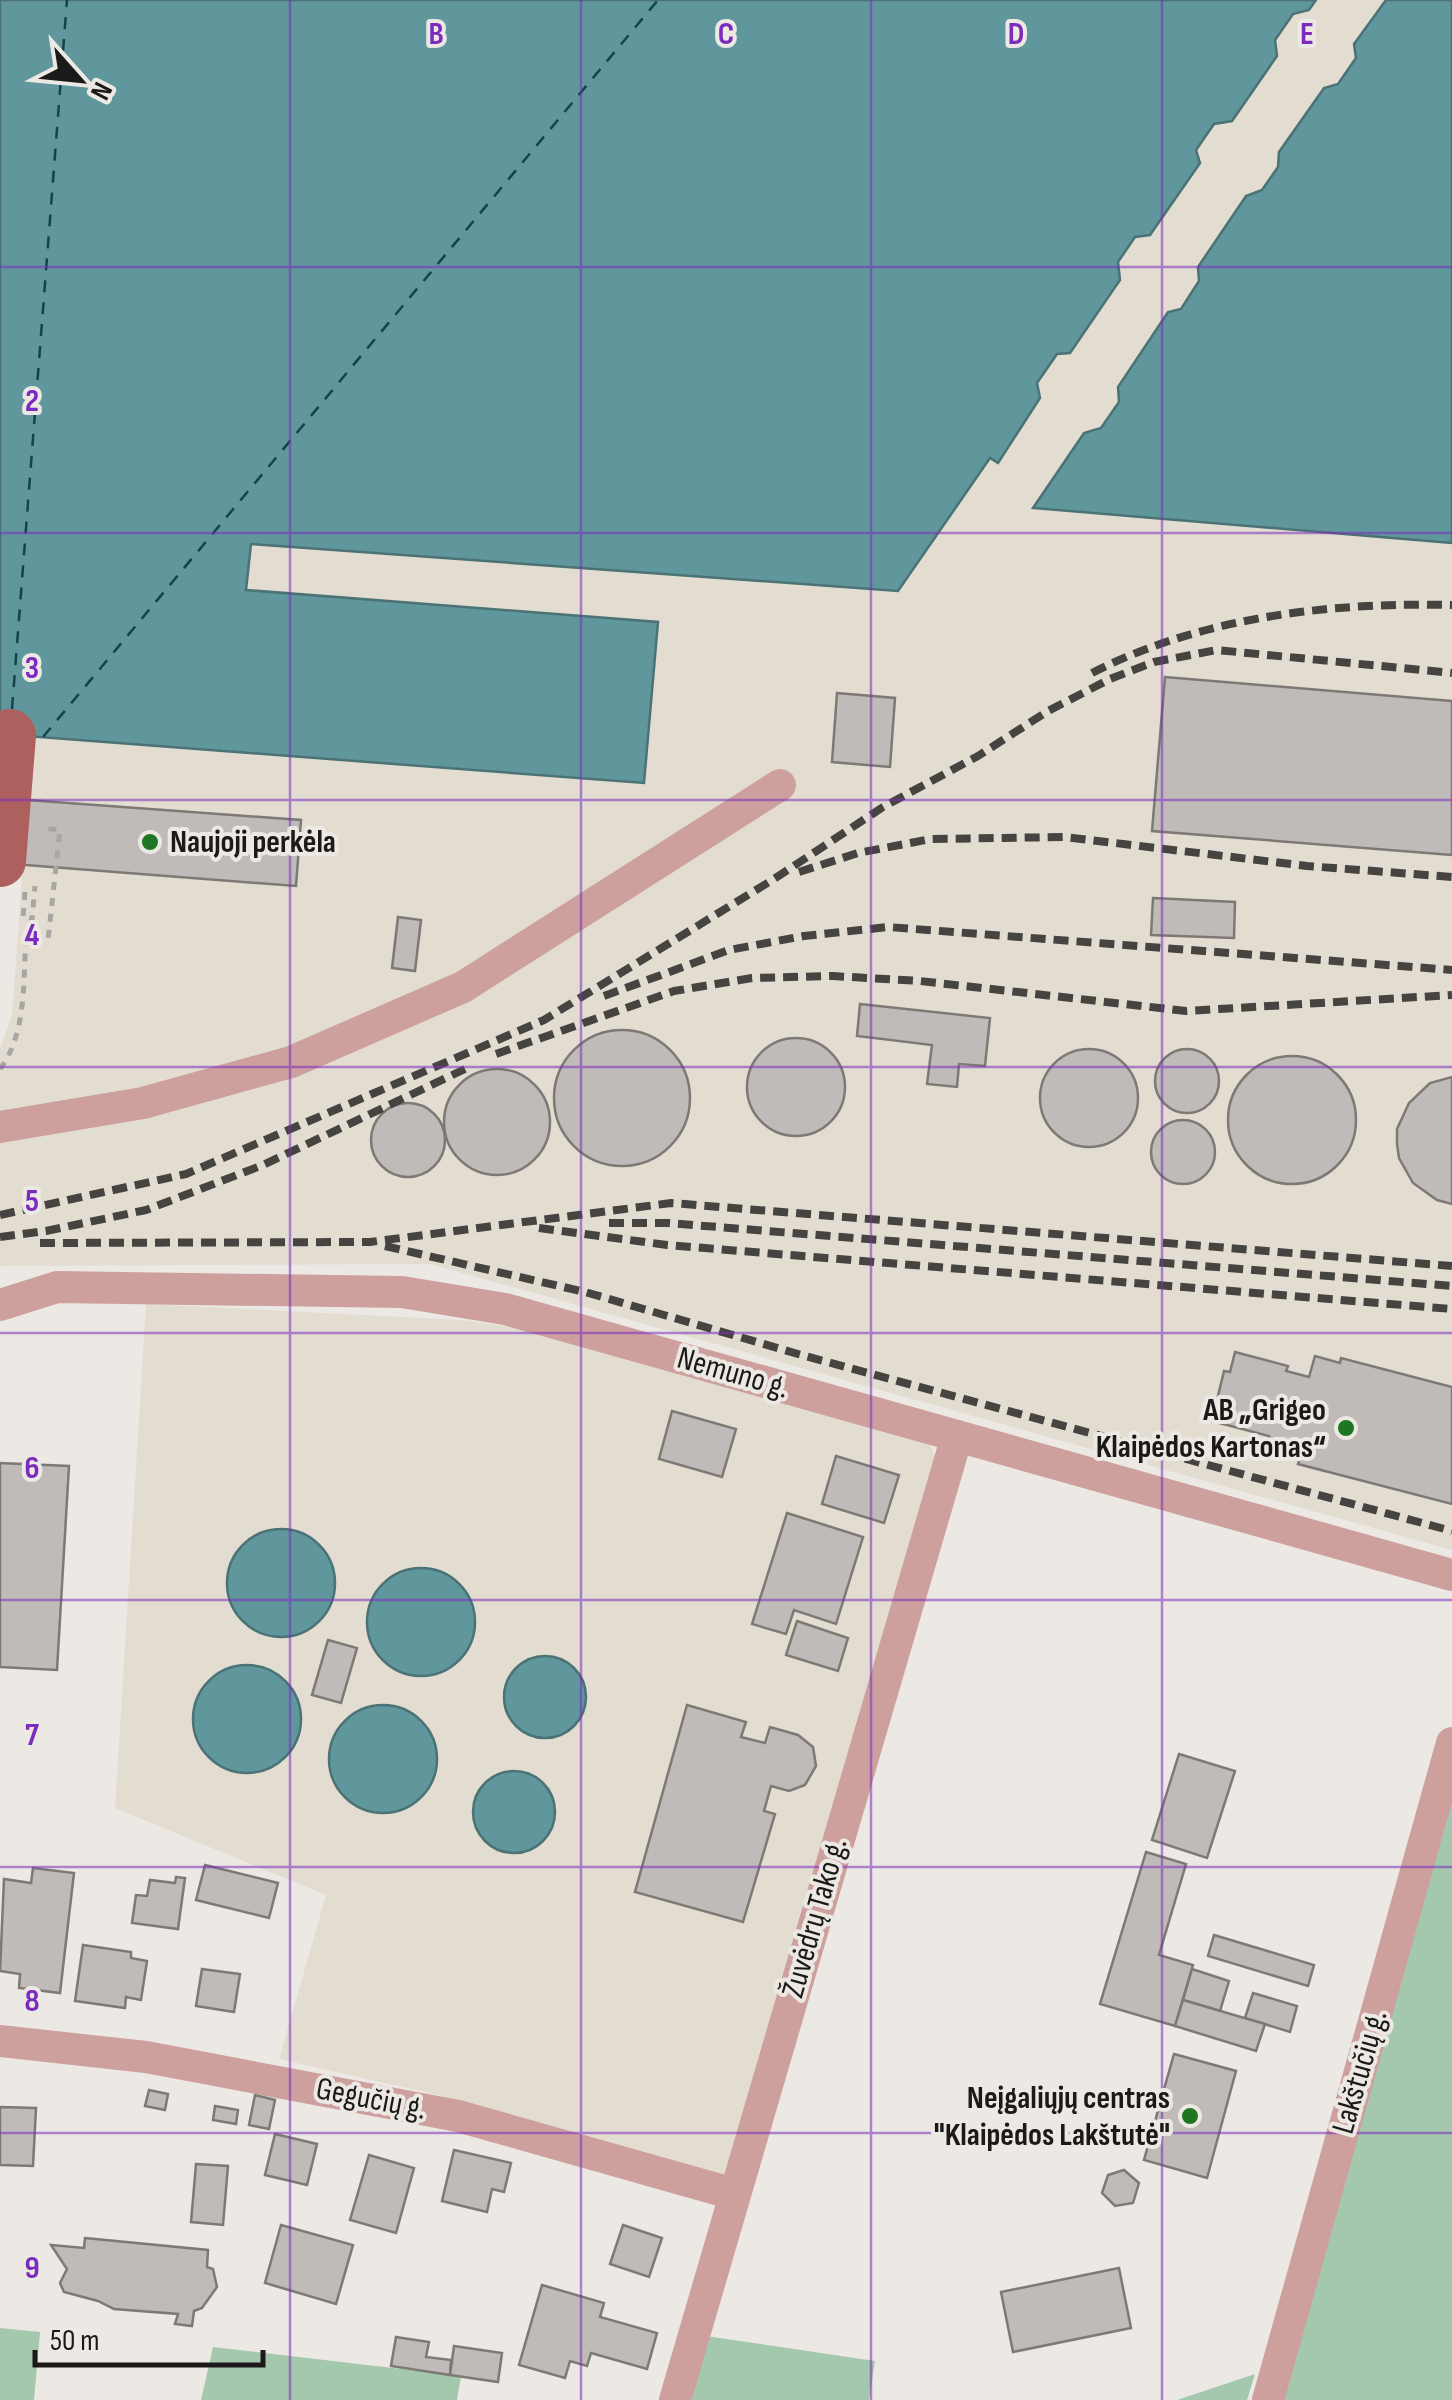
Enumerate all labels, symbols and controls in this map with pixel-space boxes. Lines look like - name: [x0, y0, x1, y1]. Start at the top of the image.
- text: B: [428, 15, 444, 54]
- text: C: [718, 15, 734, 54]
- text: D: [1008, 15, 1024, 54]
- text: E: [1300, 15, 1314, 54]
- north arrow: [30, 30, 130, 130]
- text: N: [83, 77, 119, 105]
- text: 2: [25, 382, 39, 421]
- text: 3: [25, 649, 39, 688]
- place label: Naujoji perkėla: [170, 823, 336, 862]
- marker: Naujoji perkėla: [139, 831, 161, 853]
- text: 4: [25, 916, 40, 955]
- text: 5: [25, 1182, 39, 1221]
- street label: Nemuno g.: [673, 1339, 793, 1407]
- place label: AB „Grigeo Klaipėdos Kartonas“: [1096, 1391, 1326, 1467]
- marker: AB „Grigeo Klaipėdos Kartonas“: [1335, 1417, 1357, 1439]
- text: 6: [24, 1449, 40, 1488]
- text: 7: [25, 1716, 39, 1755]
- street label: Žuvėdrų Tako g.: [774, 1834, 856, 2002]
- text: 8: [24, 1982, 40, 2021]
- street label: Lakštučių g.: [1324, 2006, 1396, 2138]
- street label: Gegučių g.: [313, 2069, 429, 2129]
- place label: Neįgaliųjų centras "Klaipėdos Lakštutė": [934, 2079, 1170, 2155]
- marker: Neįgaliųjų centras "Klaipėdos Lakštutė": [1179, 2105, 1201, 2127]
- text: 9: [24, 2249, 40, 2288]
- scale bar: [35, 2305, 262, 2367]
- text: 50 m: [50, 2323, 99, 2359]

